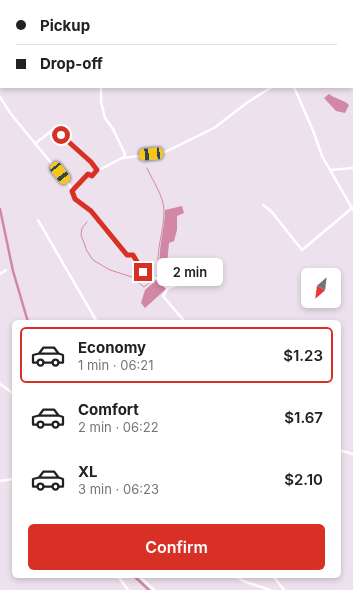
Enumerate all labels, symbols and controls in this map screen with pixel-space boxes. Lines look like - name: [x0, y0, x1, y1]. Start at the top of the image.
- text: Pickup: [40, 16, 90, 35]
- text: Drop-off: [40, 54, 103, 73]
- route start: [52, 126, 70, 144]
- car: [139, 147, 163, 161]
- car: [48, 160, 72, 186]
- callout: 2 min: [157, 258, 223, 286]
- route end: [134, 263, 152, 281]
- text: 2 min: [173, 264, 207, 280]
- north arrow: [301, 268, 341, 308]
- map controls: [301, 268, 341, 308]
- icon: car: [30, 337, 66, 373]
- text: Economy: [78, 338, 146, 357]
- text: $1.23: [283, 346, 323, 365]
- text: 1 min · 06:21: [78, 357, 153, 373]
- icon: car: [30, 399, 66, 435]
- text: Comfort: [78, 400, 139, 419]
- text: $1.67: [284, 408, 323, 427]
- text: 2 min · 06:22: [78, 419, 159, 435]
- icon: car: [30, 461, 66, 497]
- text: XL: [78, 462, 98, 481]
- text: $2.10: [284, 470, 323, 489]
- text: 3 min · 06:23: [78, 481, 159, 497]
- button: Confirm: [28, 524, 325, 570]

